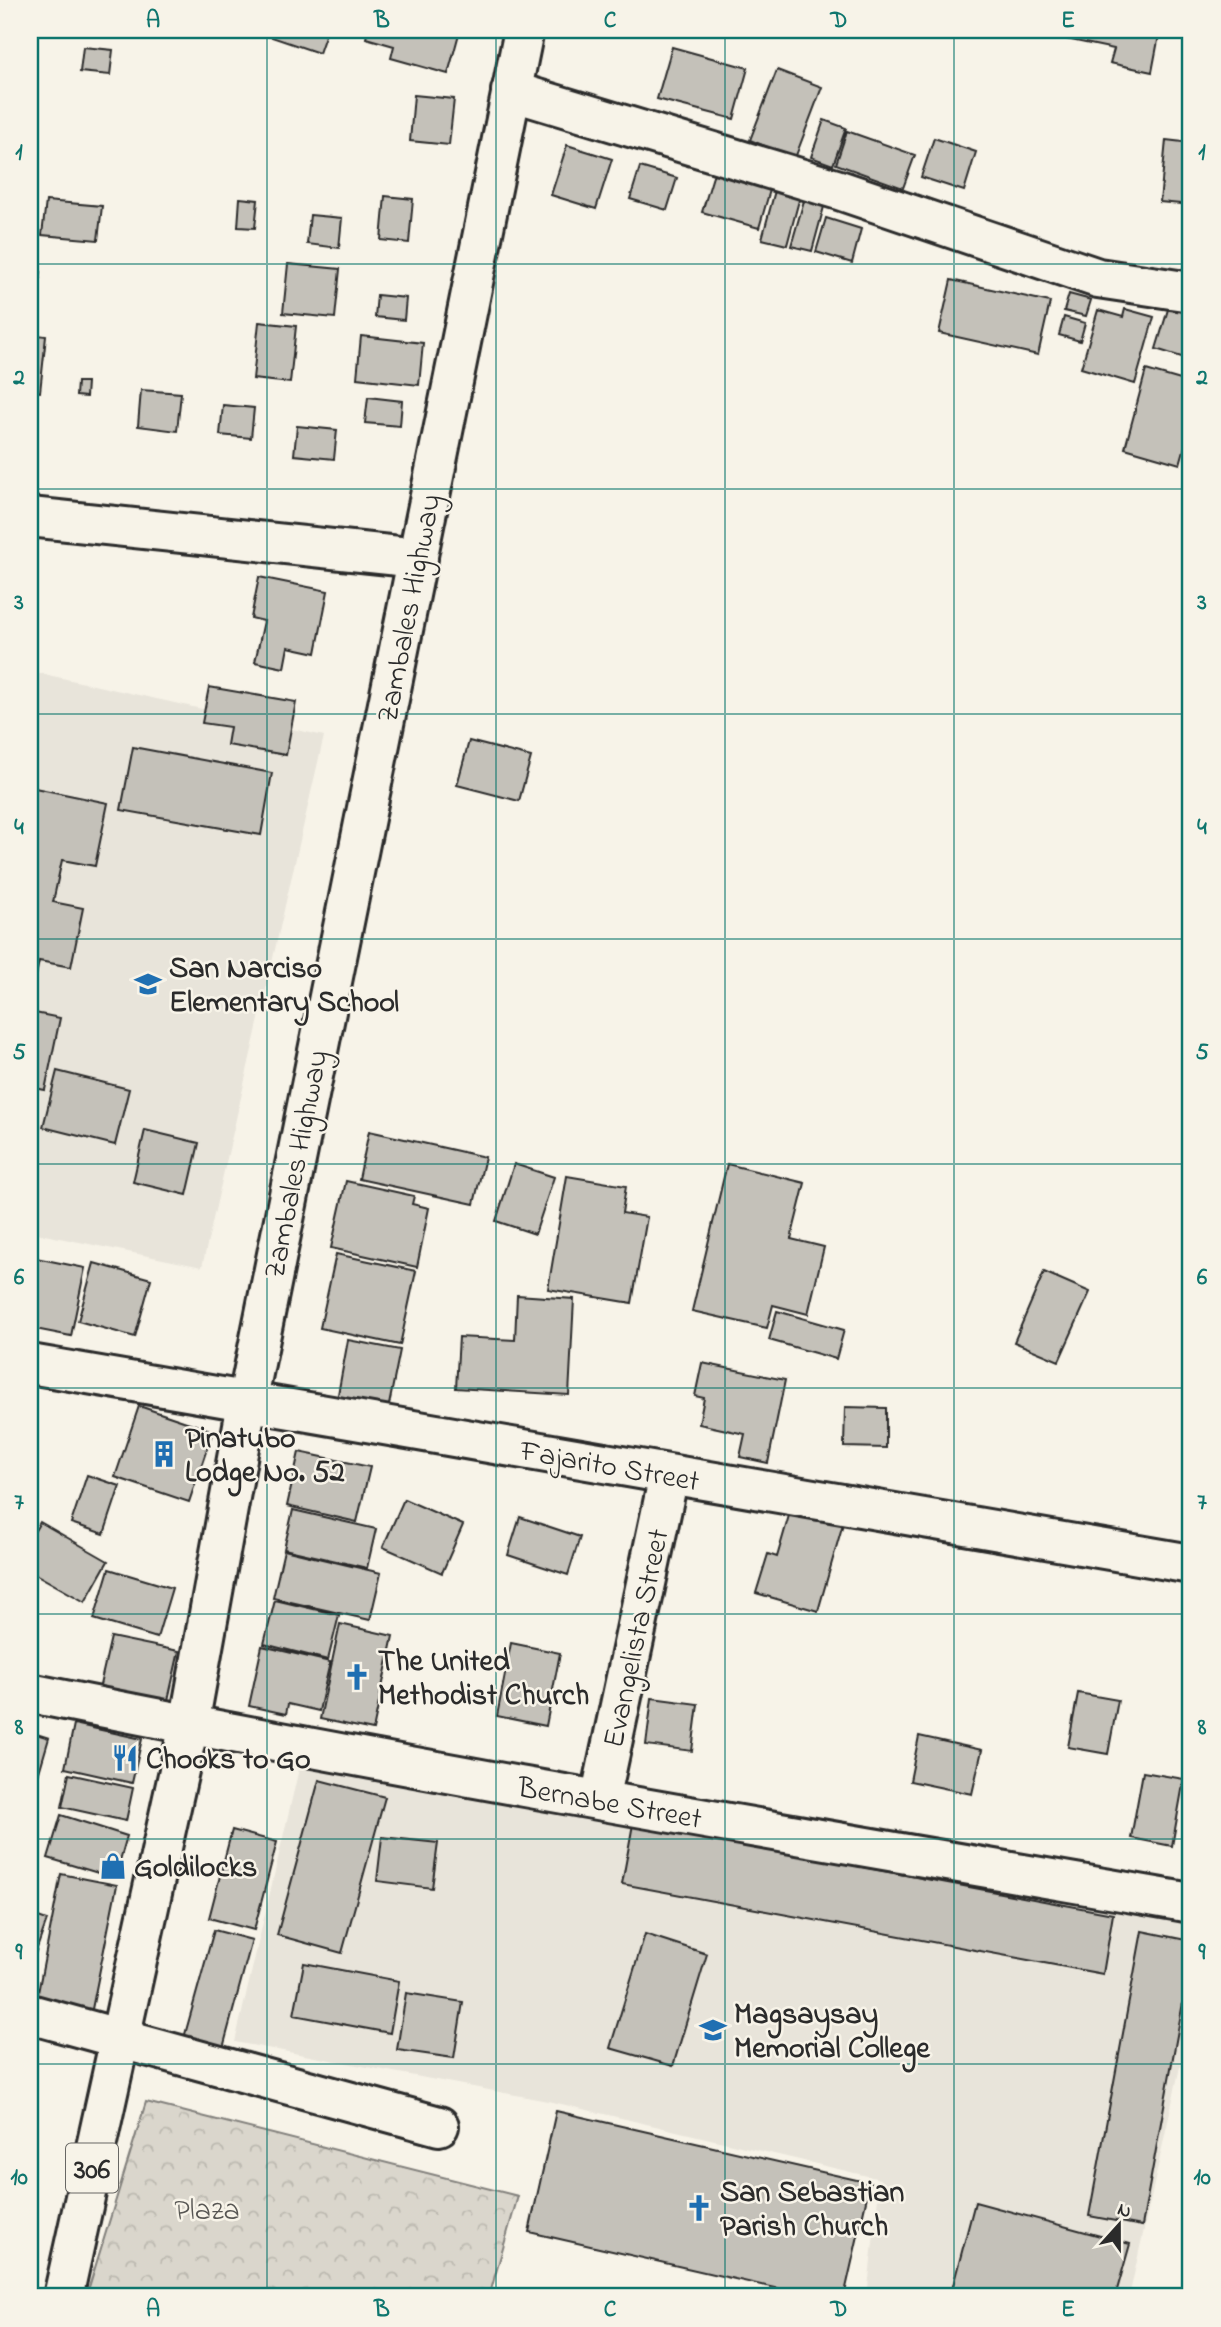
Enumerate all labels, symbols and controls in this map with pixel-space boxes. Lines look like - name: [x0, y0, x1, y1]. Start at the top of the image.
- text: A: [146, 5, 160, 38]
- text: B: [373, 5, 390, 38]
- text: C: [604, 5, 617, 38]
- text: D: [830, 5, 847, 38]
- text: E: [1061, 5, 1075, 38]
- text: 1: [15, 137, 23, 170]
- text: 1: [1198, 137, 1206, 170]
- text: 2: [12, 362, 25, 395]
- text: 2: [1195, 362, 1208, 395]
- street label: Zambales Highway: [367, 491, 455, 727]
- text: 3: [13, 587, 24, 620]
- text: 3: [1196, 587, 1207, 620]
- text: 4: [14, 812, 24, 845]
- text: 4: [1197, 812, 1207, 845]
- place label: San Narciso Elementary School: [169, 948, 399, 1026]
- school or university icon: San Narciso Elementary School: [133, 969, 163, 999]
- text: 5: [12, 1037, 26, 1070]
- text: 5: [1195, 1037, 1209, 1070]
- street label: Zambales Highway: [254, 1047, 342, 1283]
- text: 6: [14, 1262, 25, 1295]
- text: 6: [1197, 1262, 1208, 1295]
- place label: Pinatubo Lodge No. 52: [185, 1418, 345, 1497]
- street label: Fajarito Street: [515, 1430, 703, 1505]
- building icon: Pinatubo Lodge No. 52: [149, 1439, 179, 1469]
- text: 7: [14, 1487, 24, 1520]
- text: 7: [1197, 1487, 1207, 1520]
- street label: Evangelista Street: [593, 1525, 683, 1752]
- place label: The United Methodist Church: [378, 1641, 589, 1719]
- church icon: The United Methodist Church: [342, 1662, 372, 1692]
- text: 8: [14, 1712, 24, 1745]
- text: 8: [1197, 1712, 1207, 1745]
- place label: Chooks to Go: [146, 1739, 311, 1783]
- restaurant icon: Chooks to Go: [110, 1743, 140, 1773]
- street label: Bernabe Street: [513, 1767, 705, 1843]
- place label: Goldilocks: [134, 1847, 257, 1891]
- shop icon: Goldilocks: [98, 1851, 128, 1881]
- text: 9: [15, 1937, 24, 1970]
- text: 9: [1198, 1937, 1207, 1970]
- place label: Magsaysay Memorial College: [734, 1994, 931, 2073]
- school or university icon: Magsaysay Memorial College: [698, 2015, 728, 2045]
- road number: 306: [66, 2144, 118, 2192]
- text: 10: [10, 2162, 28, 2195]
- text: 10: [1193, 2162, 1211, 2195]
- place label: San Sebastian Parish Church: [720, 2172, 904, 2250]
- park label: Plaza: [174, 2190, 240, 2234]
- north arrow: [1084, 2190, 1154, 2260]
- church icon: San Sebastian Parish Church: [684, 2193, 714, 2223]
- text: N: [1113, 2197, 1135, 2226]
- text: A: [146, 2294, 160, 2327]
- text: B: [373, 2294, 390, 2327]
- text: C: [604, 2294, 617, 2327]
- text: D: [830, 2294, 847, 2327]
- text: E: [1061, 2294, 1075, 2327]

